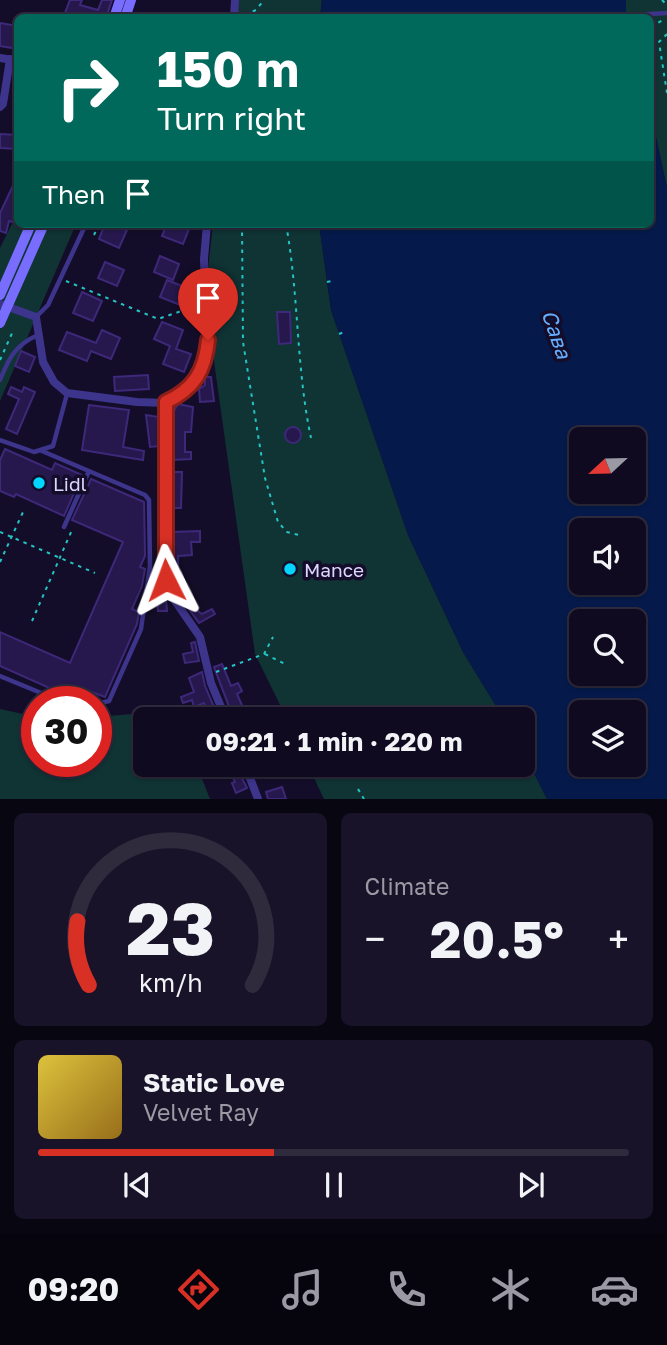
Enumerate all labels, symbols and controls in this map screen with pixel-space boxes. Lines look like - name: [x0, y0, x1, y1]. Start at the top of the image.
- text: 150 m: [157, 39, 299, 98]
- icon: right: [42, 42, 133, 133]
- text: Turn right: [157, 99, 306, 137]
- icon: arrive: [119, 175, 157, 213]
- text: Then: [42, 179, 105, 210]
- pin: [178, 268, 238, 340]
- icon: arrive: [189, 279, 227, 317]
- water label: Сава: [537, 306, 578, 363]
- north arrow: [569, 427, 646, 504]
- map controls: [569, 427, 646, 777]
- place label: Lidl: [53, 472, 87, 495]
- marker: Lidl: [31, 475, 47, 491]
- button: sound: [569, 518, 646, 595]
- position arrow: [129, 543, 203, 617]
- place label: Mance: [304, 558, 364, 581]
- marker: Mance: [282, 561, 298, 577]
- button: search: [569, 609, 646, 686]
- speed limit sign: 30: [21, 686, 112, 777]
- button: layers: [569, 700, 646, 777]
- text: 09:21 · 1 min · 220 m: [206, 726, 462, 757]
- text: Climate: [365, 872, 449, 900]
- text: 23: [126, 885, 215, 972]
- text: 20.5°: [430, 907, 564, 969]
- text: −: [365, 916, 385, 961]
- text: +: [608, 916, 629, 961]
- text: km/h: [138, 967, 202, 998]
- text: Static Love: [143, 1067, 285, 1098]
- text: Velvet Ray: [143, 1098, 259, 1126]
- icon: previous: [118, 1166, 156, 1204]
- icon: pause: [315, 1166, 353, 1204]
- icon: next: [512, 1166, 550, 1204]
- icon: directions: [174, 1265, 223, 1314]
- icon: music: [278, 1265, 327, 1314]
- icon: phone: [382, 1265, 431, 1314]
- icon: climate: [486, 1265, 535, 1314]
- icon: car: [590, 1265, 639, 1314]
- text: 09:20: [28, 1270, 119, 1308]

